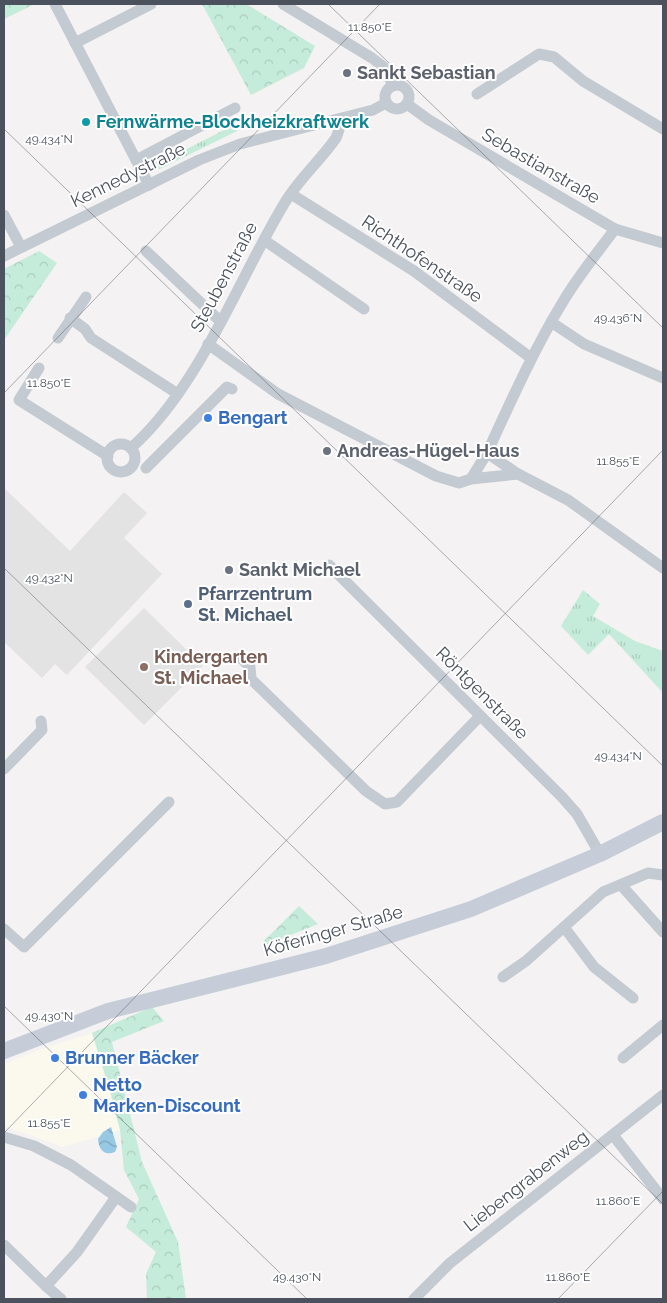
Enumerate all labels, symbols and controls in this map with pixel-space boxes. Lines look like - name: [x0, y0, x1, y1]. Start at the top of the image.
- text: 11.850°E: [348, 20, 392, 34]
- place label: Sankt Sebastian: [357, 62, 496, 83]
- marker: Sankt Sebastian: [341, 67, 353, 79]
- place label: Fernwärme-Blockheizkraftwerk: [96, 111, 370, 132]
- marker: Fernwärme-Blockheizkraftwerk: [80, 116, 92, 128]
- street label: Sebastianstraße: [479, 123, 604, 208]
- text: 49.434°N: [25, 132, 73, 146]
- street label: Kennedystraße: [67, 137, 189, 211]
- street label: Richthofenstraße: [358, 210, 487, 307]
- street label: Steubenstraße: [186, 218, 262, 335]
- text: 49.436°N: [594, 311, 642, 325]
- text: 11.850°E: [27, 376, 71, 390]
- place label: Bengart: [218, 407, 288, 428]
- marker: Bengart: [202, 412, 214, 424]
- place label: Andreas-Hügel-Haus: [337, 440, 519, 461]
- marker: Andreas-Hügel-Haus: [321, 445, 333, 457]
- text: 11.855°E: [596, 454, 640, 468]
- place label: Sankt Michael: [239, 559, 361, 580]
- marker: Sankt Michael: [223, 564, 235, 576]
- text: 49.432°N: [25, 571, 73, 585]
- place label: Pfarrzentrum St. Michael: [198, 583, 312, 625]
- marker: Pfarrzentrum St. Michael: [182, 598, 194, 610]
- street label: Röntgenstraße: [432, 642, 533, 743]
- place label: Kindergarten St. Michael: [154, 646, 268, 688]
- marker: Kindergarten St. Michael: [138, 661, 150, 673]
- text: 49.434°N: [594, 749, 642, 763]
- street label: Köferinger Straße: [261, 900, 405, 960]
- text: 49.430°N: [25, 1009, 73, 1023]
- place label: Brunner Bäcker: [65, 1047, 199, 1068]
- marker: Brunner Bäcker: [49, 1052, 61, 1064]
- place label: Netto Marken-Discount: [93, 1074, 241, 1116]
- marker: Netto Marken-Discount: [77, 1089, 89, 1101]
- text: 11.855°E: [27, 1116, 71, 1130]
- street label: Liebengrabenweg: [459, 1125, 592, 1236]
- text: 11.860°E: [596, 1194, 640, 1208]
- text: 49.430°N: [273, 1270, 321, 1284]
- text: 11.860°E: [546, 1270, 590, 1284]

